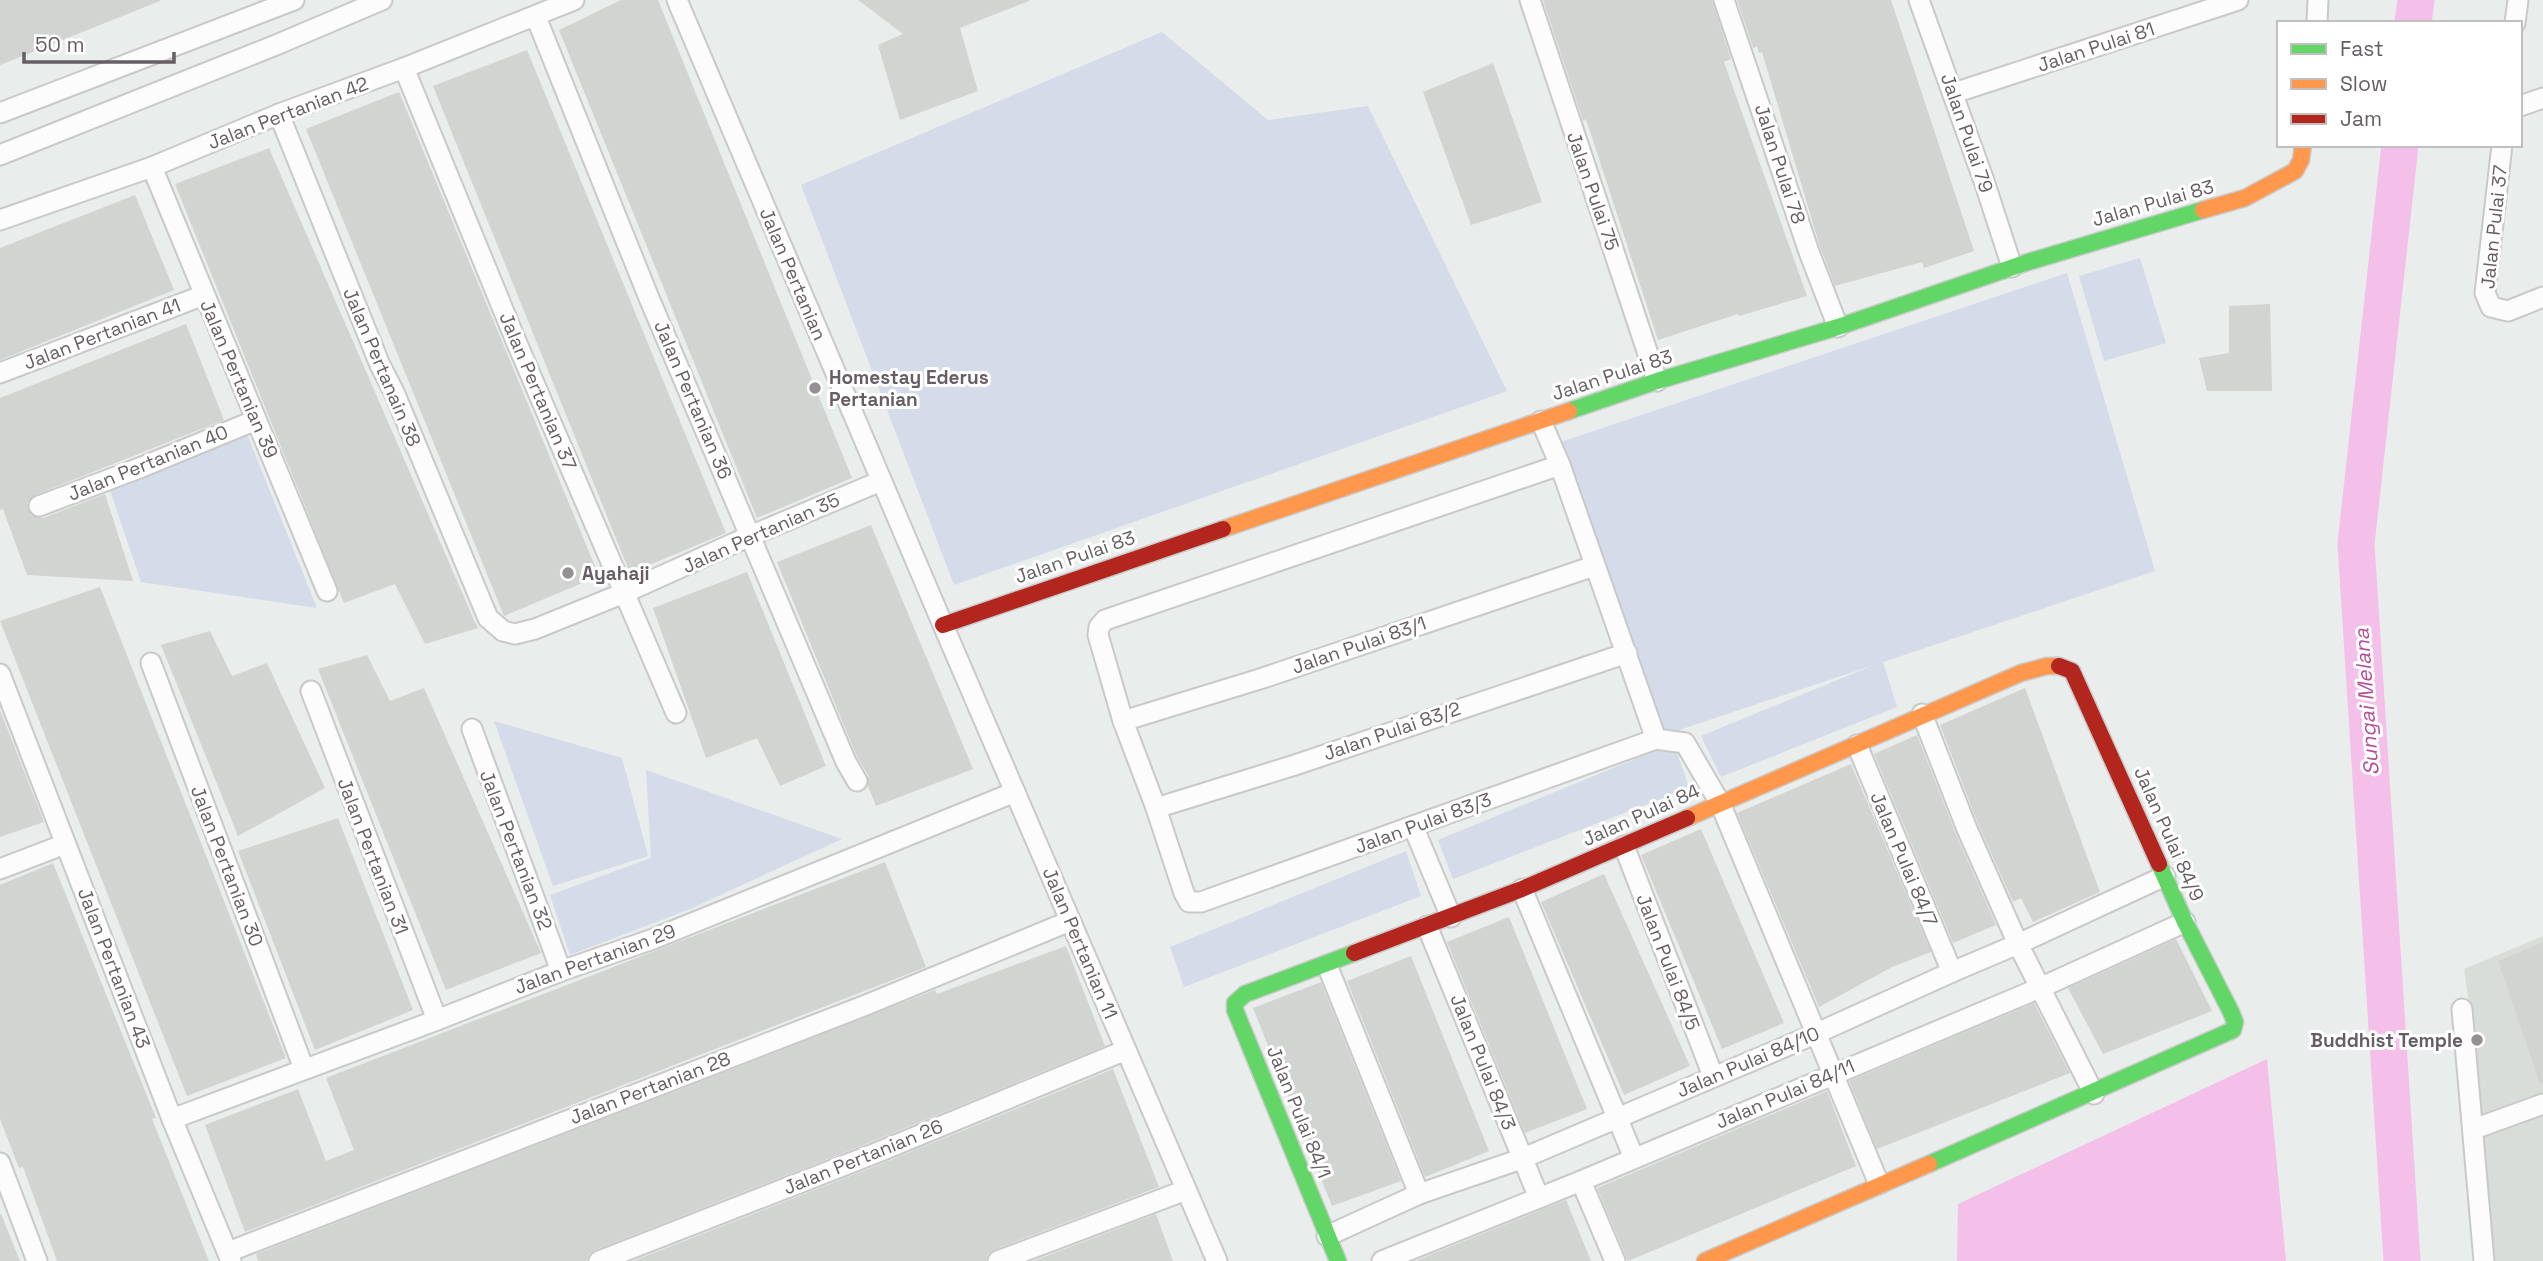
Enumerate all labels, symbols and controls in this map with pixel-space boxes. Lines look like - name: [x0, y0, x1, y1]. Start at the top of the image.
- street label: Jalan Pulai 81: [2034, 16, 2158, 78]
- scale bar: [24, 21, 175, 65]
- legend: [2277, 21, 2522, 147]
- text: 50 m: [35, 31, 85, 58]
- text: Fast: [2340, 35, 2384, 62]
- street label: Jalan Pulai 79: [1935, 70, 1999, 196]
- text: Slow: [2340, 70, 2388, 97]
- street label: Jalan Pertanian 42: [204, 71, 372, 155]
- street label: Jalan Pulai 78: [1749, 101, 1811, 227]
- text: Jam: [2340, 105, 2382, 132]
- street label: Jalan Pulai 75: [1561, 128, 1625, 254]
- street label: Jalan Pulai 37: [2475, 164, 2513, 290]
- street label: Jalan Pulai 83: [2089, 174, 2217, 232]
- street label: Jalan Pertanian: [754, 204, 832, 344]
- street label: Jalan Pertanain 38: [337, 284, 427, 450]
- street label: Jalan Pertanian 41: [20, 293, 184, 375]
- street label: Jalan Pertanian 39: [194, 296, 284, 462]
- street label: Jalan Pertanian 37: [493, 308, 583, 474]
- street label: Jalan Pertanian 36: [648, 317, 738, 483]
- street label: Jalan Pulai 83: [1549, 344, 1675, 406]
- place label: Homestay Ederus Pertanian: [829, 365, 989, 412]
- marker: Homestay Ederus Pertanian: [807, 380, 823, 396]
- street label: Jalan Pertanian 40: [64, 419, 232, 507]
- street label: Jalan Pertanian 35: [678, 487, 844, 579]
- street label: Jalan Pulai 83: [1012, 525, 1138, 589]
- place label: Ayahaji: [582, 561, 650, 586]
- marker: Ayahaji: [560, 565, 576, 581]
- street label: Jalan Pulai 83/1: [1289, 610, 1429, 680]
- water label: Sungai Melana: [2347, 627, 2385, 776]
- street label: Jalan Pulai 83/2: [1320, 696, 1464, 766]
- street label: Jalan Pulai 84/9: [2128, 763, 2210, 905]
- street label: Jalan Pertanian 32: [474, 766, 558, 934]
- street label: Jalan Pertanian 31: [332, 774, 414, 938]
- street label: Jalan Pulai 84: [1578, 778, 1704, 852]
- street label: Jalan Pertanian 30: [185, 782, 269, 950]
- street label: Jalan Pulai 83/3: [1351, 787, 1495, 859]
- street label: Jalan Pulai 84/7: [1864, 788, 1944, 930]
- street label: Jalan Pertanian 11: [1037, 863, 1123, 1023]
- street label: Jalan Pertanian 43: [72, 884, 156, 1052]
- street label: Jalan Pulai 84/5: [1631, 890, 1705, 1034]
- street label: Jalan Pertanian 29: [511, 918, 679, 1000]
- street label: Jalan Pulai 84/3: [1444, 990, 1522, 1134]
- street label: Jalan Pulai 84/10: [1673, 1021, 1823, 1103]
- place label: Buddhist Temple: [2310, 1028, 2463, 1053]
- marker: Buddhist Temple: [2469, 1032, 2485, 1048]
- street label: Jalan Pulai 84/1: [1261, 1042, 1337, 1182]
- street label: Jalan Pertanian 28: [566, 1046, 734, 1130]
- street label: Jalan Pulai 84/11: [1712, 1053, 1858, 1135]
- street label: Jalan Pertanian 26: [780, 1114, 946, 1200]

